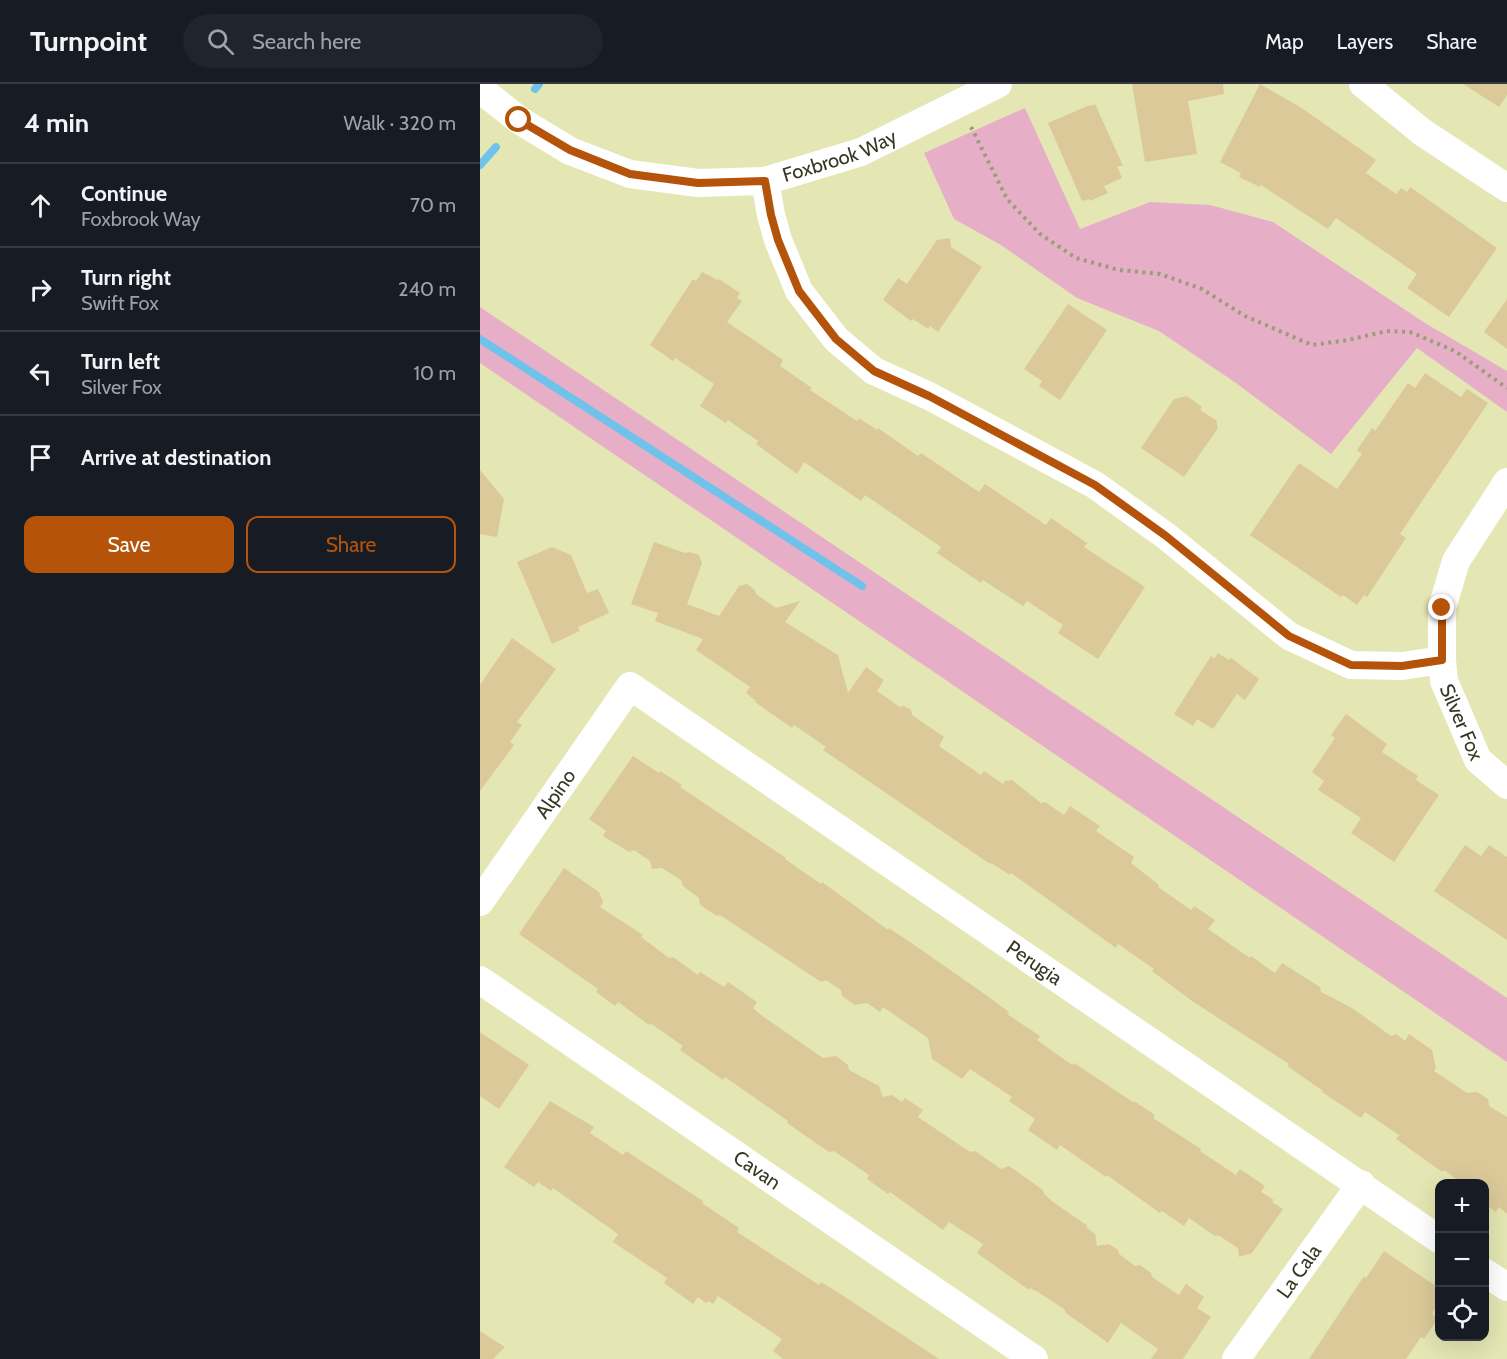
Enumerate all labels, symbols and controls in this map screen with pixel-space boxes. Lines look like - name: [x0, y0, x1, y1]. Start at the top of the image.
- search box: [183, 14, 603, 68]
- text: Turnpoint: [30, 24, 147, 58]
- icon: search: [204, 25, 237, 58]
- text: Search here: [252, 28, 361, 55]
- text: Map: [1265, 29, 1304, 54]
- text: Layers: [1337, 29, 1393, 54]
- text: Share: [1426, 29, 1477, 54]
- route start: [505, 106, 531, 132]
- text: 4 min: [24, 107, 89, 139]
- text: Walk · 320 m: [344, 111, 456, 135]
- street label: Foxbrook Way: [779, 124, 901, 187]
- text: Continue: [81, 180, 167, 207]
- icon: ahead: [24, 189, 57, 222]
- text: 70 m: [410, 193, 456, 217]
- text: Foxbrook Way: [81, 207, 201, 231]
- text: Turn right: [81, 264, 171, 291]
- icon: right: [24, 273, 57, 306]
- text: 240 m: [398, 277, 456, 301]
- text: Swift Fox: [81, 291, 159, 315]
- text: Turn left: [81, 348, 160, 375]
- icon: left: [24, 357, 57, 390]
- text: 10 m: [413, 361, 456, 385]
- text: Silver Fox: [81, 375, 162, 399]
- icon: arrive: [24, 441, 57, 474]
- text: Arrive at destination: [81, 444, 271, 471]
- button: Save: [24, 516, 234, 573]
- button: Share: [246, 516, 456, 573]
- route end: [1428, 594, 1454, 620]
- street label: Silver Fox: [1435, 680, 1489, 765]
- street label: Alpino: [530, 764, 581, 823]
- street label: Perugia: [1002, 935, 1067, 990]
- street label: Cavan: [729, 1145, 786, 1194]
- map controls: [1435, 1179, 1489, 1341]
- button: +: [1435, 1179, 1489, 1233]
- button: −: [1435, 1233, 1489, 1287]
- street label: La Cala: [1271, 1239, 1326, 1303]
- button: locate: [1435, 1287, 1489, 1341]

